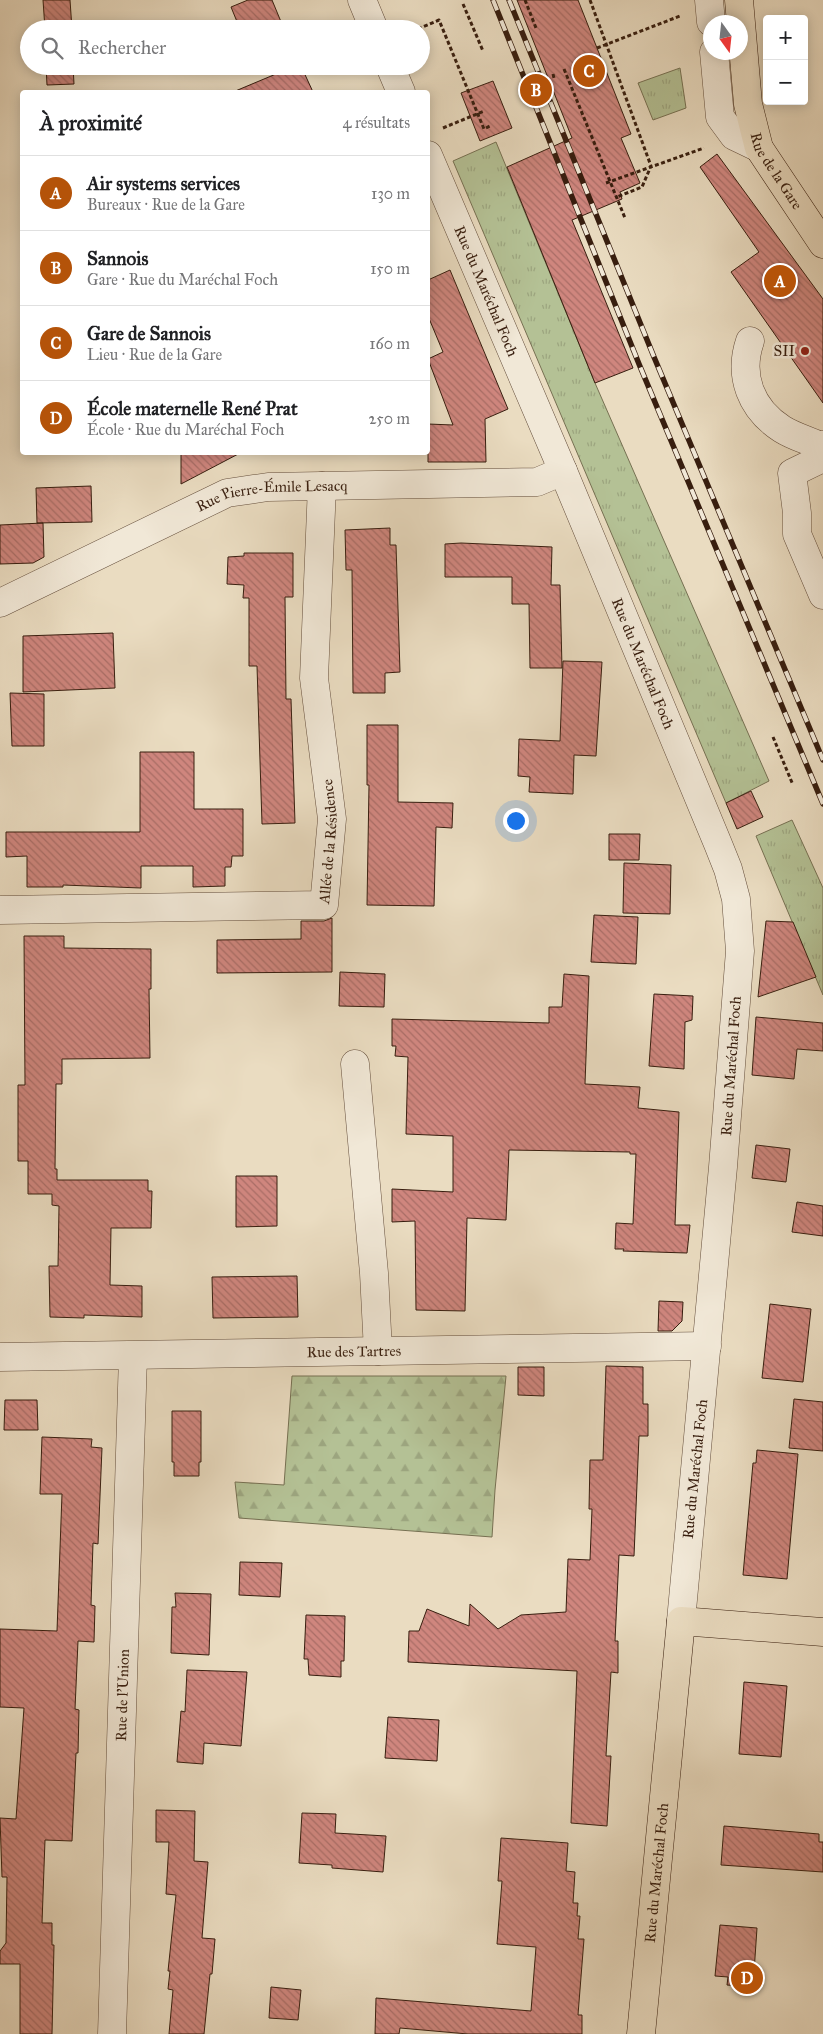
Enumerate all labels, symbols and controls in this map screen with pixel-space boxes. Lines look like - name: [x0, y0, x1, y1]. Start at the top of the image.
- north arrow: [703, 15, 748, 60]
- map controls: [763, 15, 808, 105]
- button: +: [763, 15, 808, 60]
- search box: [20, 20, 430, 75]
- icon: search: [38, 34, 66, 62]
- text: Rechercher: [78, 36, 166, 59]
- pin: C: [573, 52, 605, 90]
- button: −: [763, 60, 808, 105]
- pin: B: [520, 71, 552, 109]
- text: À proximité: [40, 110, 142, 136]
- text: 4 résultats: [343, 113, 410, 132]
- street label: Rue de la Gare: [746, 131, 806, 213]
- text: Air systems services: [87, 172, 240, 195]
- text: A: [51, 184, 61, 203]
- text: 130 m: [371, 184, 410, 203]
- text: Bureaux · Rue de la Gare: [87, 195, 245, 214]
- street label: Rue du Maréchal Foch: [450, 223, 522, 360]
- text: Sannois: [87, 247, 148, 270]
- text: B: [51, 259, 61, 278]
- text: 150 m: [370, 259, 410, 278]
- pin: A: [764, 262, 796, 300]
- text: Gare · Rue du Maréchal Foch: [87, 270, 278, 289]
- text: Gare de Sannois: [87, 322, 211, 345]
- text: C: [51, 334, 61, 353]
- text: 160 m: [369, 334, 410, 353]
- place label: SII: [774, 342, 795, 360]
- text: Lieu · Rue de la Gare: [87, 345, 222, 364]
- marker: SII: [799, 345, 811, 357]
- text: École maternelle René Prat: [87, 397, 298, 420]
- text: D: [50, 409, 62, 428]
- text: 250 m: [369, 409, 410, 428]
- text: École · Rue du Maréchal Foch: [87, 420, 284, 439]
- street label: Rue Pierre-Émile Lesacq: [193, 477, 348, 516]
- street label: Rue du Maréchal Foch: [608, 595, 678, 732]
- street label: Allée de la Résidence: [315, 778, 341, 906]
- your location: [503, 808, 529, 834]
- street label: Rue du Maréchal Foch: [717, 995, 745, 1137]
- street label: Rue des Tartres: [307, 1342, 401, 1361]
- street label: Rue du Maréchal Foch: [679, 1398, 711, 1540]
- street label: Rue de l'Union: [112, 1649, 133, 1742]
- street label: Rue du Maréchal Foch: [641, 1801, 672, 1944]
- pin: D: [731, 1959, 763, 1997]

